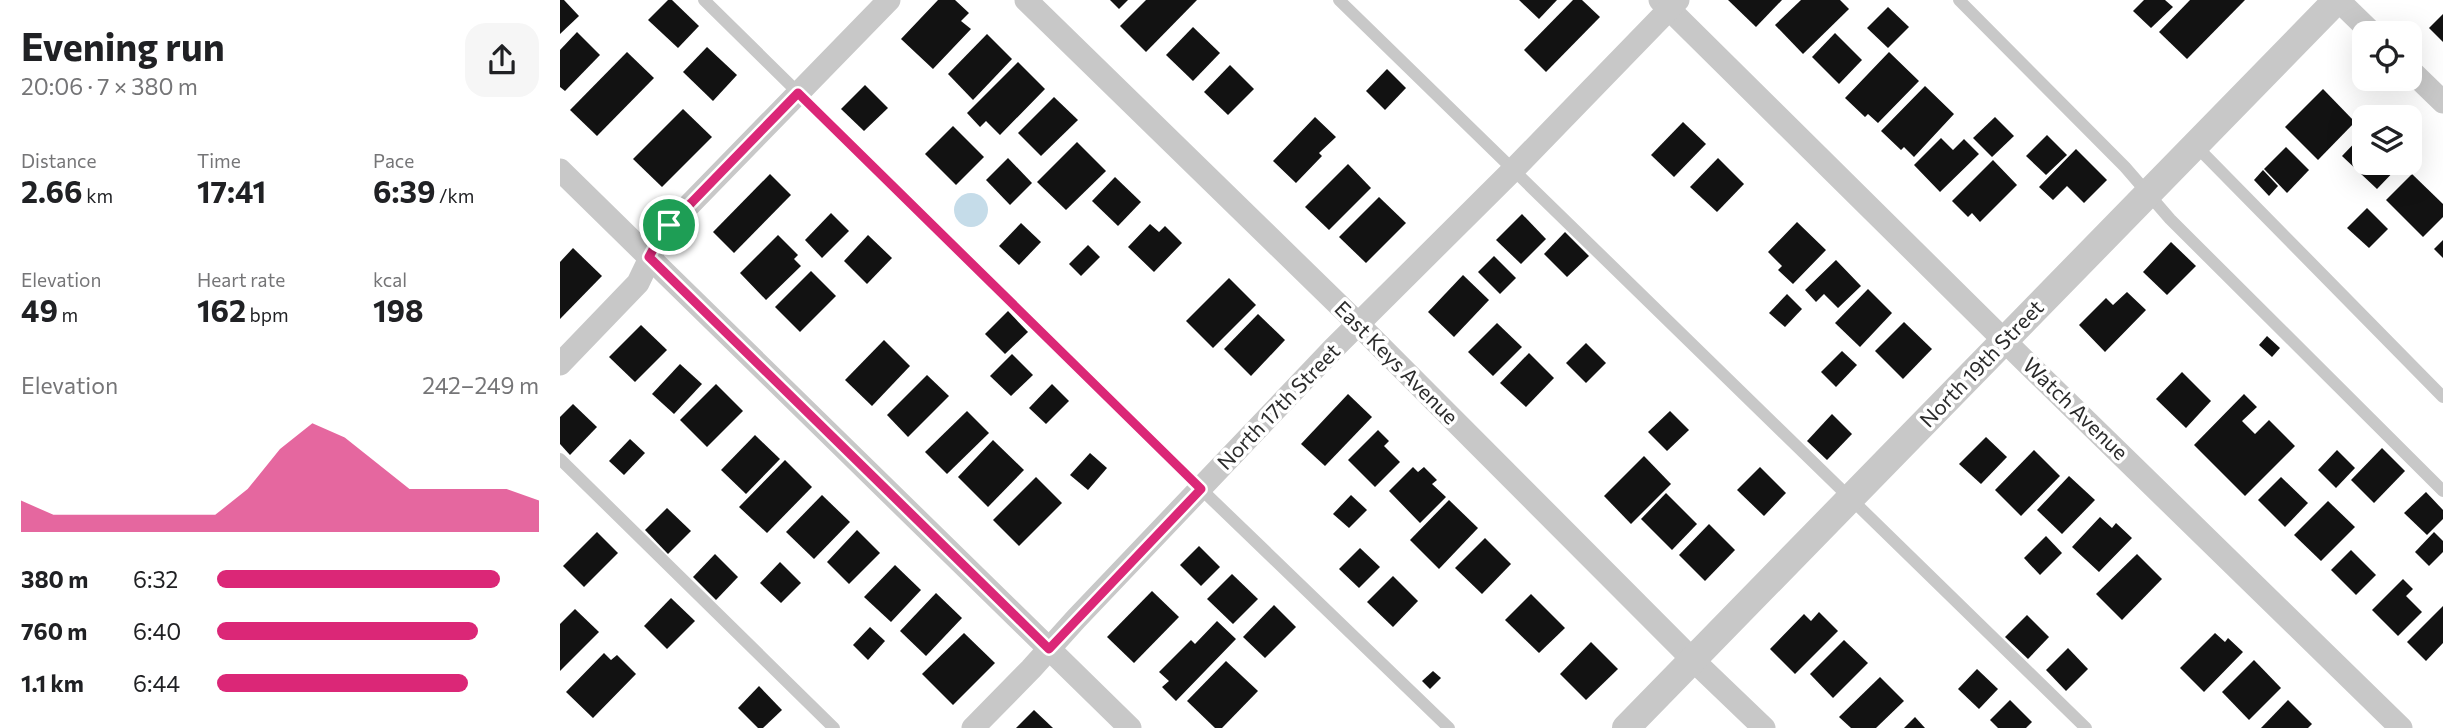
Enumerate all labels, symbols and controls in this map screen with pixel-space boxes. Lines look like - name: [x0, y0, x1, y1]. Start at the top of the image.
- map controls: [2352, 21, 2422, 175]
- button: locate: [2352, 21, 2422, 91]
- text: Evening run: [21, 22, 225, 69]
- button: share: [465, 23, 539, 97]
- text: 20:06 · 7 × 380 m: [21, 72, 198, 100]
- button: layers: [2352, 105, 2422, 175]
- text: Distance: [21, 149, 97, 172]
- text: Time: [197, 149, 241, 172]
- text: Pace: [373, 149, 414, 172]
- text: 2.66: [21, 172, 83, 209]
- text: 17:41: [197, 172, 266, 209]
- text: 6:39: [373, 172, 435, 209]
- text: km: [83, 184, 113, 207]
- text: /km: [435, 184, 474, 207]
- pin: [639, 195, 699, 255]
- icon: arrive: [650, 206, 688, 244]
- text: Elevation: [21, 268, 101, 291]
- text: Heart rate: [197, 268, 285, 291]
- text: kcal: [373, 268, 407, 291]
- text: 49: [21, 291, 58, 328]
- text: 162: [197, 291, 246, 328]
- text: 198: [373, 291, 424, 328]
- street label: North 19th Street: [1914, 294, 2048, 432]
- street label: East Keys Avenue: [1330, 295, 1464, 429]
- text: m: [58, 303, 78, 326]
- text: bpm: [246, 303, 289, 326]
- street label: North 17th Street: [1211, 338, 1344, 474]
- street label: Watch Avenue: [2018, 352, 2134, 464]
- text: Elevation: [21, 371, 118, 399]
- text: 242–249 m: [422, 371, 539, 399]
- text: 380 m: [21, 565, 88, 593]
- text: 6:32: [133, 565, 178, 593]
- text: 760 m: [21, 617, 87, 645]
- text: 6:40: [133, 617, 181, 645]
- text: 1.1 km: [21, 669, 84, 697]
- text: 6:44: [133, 669, 180, 697]

